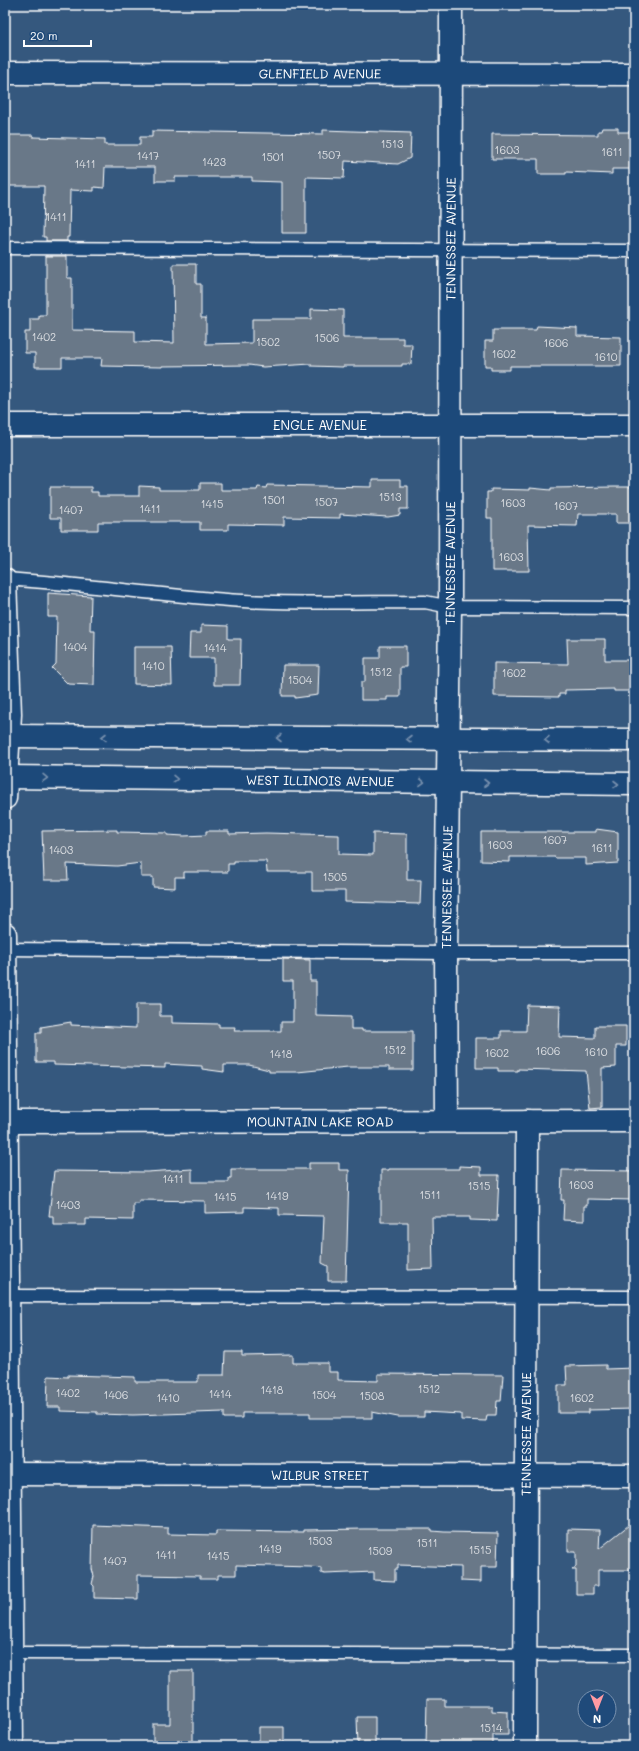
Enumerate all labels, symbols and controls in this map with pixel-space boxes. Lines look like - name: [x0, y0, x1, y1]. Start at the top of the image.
- scale bar: [24, 22, 91, 48]
- text: 20 m: [30, 27, 58, 43]
- street label: GLENFIELD AVENUE: [259, 64, 381, 82]
- house number: 1513: [381, 136, 404, 151]
- house number: 1603: [495, 142, 520, 157]
- house number: 1611: [601, 144, 623, 159]
- house number: 1507: [317, 147, 341, 162]
- house number: 1417: [137, 148, 159, 163]
- house number: 1501: [261, 149, 285, 164]
- house number: 1423: [202, 154, 227, 169]
- house number: 1411: [74, 156, 96, 171]
- street label: TENNESSEE AVENUE: [442, 177, 459, 301]
- house number: 1411: [45, 209, 67, 224]
- house number: 1402: [32, 329, 56, 344]
- house number: 1506: [315, 330, 339, 345]
- house number: 1502: [256, 334, 280, 349]
- house number: 1606: [544, 335, 569, 350]
- house number: 1602: [492, 346, 516, 361]
- house number: 1610: [594, 349, 618, 364]
- street label: ENGLE AVENUE: [273, 416, 367, 433]
- house number: 1513: [379, 489, 402, 504]
- house number: 1501: [262, 492, 286, 507]
- house number: 1507: [314, 494, 338, 509]
- house number: 1603: [501, 495, 526, 510]
- house number: 1415: [201, 496, 223, 511]
- house number: 1607: [554, 498, 578, 513]
- house number: 1411: [139, 501, 161, 516]
- street label: TENNESSEE AVENUE: [441, 501, 458, 625]
- house number: 1407: [59, 502, 83, 517]
- house number: 1603: [499, 549, 524, 564]
- house number: 1404: [63, 639, 88, 654]
- house number: 1414: [204, 640, 227, 655]
- house number: 1410: [141, 658, 165, 673]
- house number: 1512: [370, 664, 392, 679]
- house number: 1602: [502, 665, 526, 680]
- house number: 1504: [288, 672, 313, 687]
- one-way arrow: [101, 733, 107, 741]
- one-way arrow: [276, 734, 282, 742]
- one-way arrow: [406, 735, 412, 743]
- one-way arrow: [544, 736, 550, 744]
- street label: WEST ILLINOIS AVENUE: [246, 771, 394, 789]
- one-way arrow: [42, 774, 48, 782]
- one-way arrow: [172, 775, 178, 783]
- one-way arrow: [419, 778, 425, 786]
- one-way arrow: [483, 779, 489, 787]
- one-way arrow: [613, 780, 619, 788]
- street label: TENNESSEE AVENUE: [437, 825, 455, 949]
- house number: 1607: [543, 832, 567, 847]
- house number: 1603: [488, 837, 513, 852]
- house number: 1611: [591, 840, 613, 855]
- house number: 1403: [49, 842, 74, 857]
- house number: 1505: [323, 869, 347, 884]
- house number: 1512: [384, 1042, 406, 1057]
- house number: 1606: [536, 1043, 561, 1058]
- house number: 1610: [584, 1044, 608, 1059]
- house number: 1602: [485, 1045, 509, 1060]
- house number: 1418: [270, 1046, 293, 1061]
- street label: MOUNTAIN LAKE ROAD: [247, 1112, 393, 1130]
- house number: 1411: [162, 1171, 184, 1186]
- house number: 1603: [569, 1177, 594, 1192]
- house number: 1515: [468, 1178, 490, 1193]
- house number: 1511: [419, 1187, 441, 1202]
- house number: 1419: [266, 1188, 289, 1203]
- house number: 1415: [214, 1189, 236, 1204]
- house number: 1403: [56, 1197, 81, 1212]
- street label: TENNESSEE AVENUE: [517, 1372, 534, 1496]
- house number: 1512: [418, 1381, 440, 1396]
- house number: 1418: [261, 1382, 284, 1397]
- house number: 1402: [56, 1385, 80, 1400]
- house number: 1414: [209, 1386, 232, 1401]
- house number: 1406: [104, 1387, 128, 1402]
- house number: 1504: [312, 1387, 337, 1402]
- house number: 1508: [360, 1388, 385, 1403]
- house number: 1410: [156, 1390, 180, 1405]
- house number: 1602: [570, 1390, 594, 1405]
- street label: WILBUR STREET: [271, 1466, 369, 1483]
- house number: 1503: [308, 1533, 333, 1548]
- house number: 1511: [416, 1535, 438, 1550]
- house number: 1419: [259, 1541, 282, 1556]
- house number: 1515: [469, 1542, 491, 1557]
- house number: 1509: [368, 1543, 393, 1558]
- house number: 1411: [155, 1547, 177, 1562]
- house number: 1415: [207, 1548, 229, 1563]
- house number: 1407: [103, 1553, 127, 1568]
- north arrow: [577, 1689, 617, 1729]
- text: N: [593, 1712, 601, 1727]
- house number: 1514: [480, 1720, 503, 1735]

